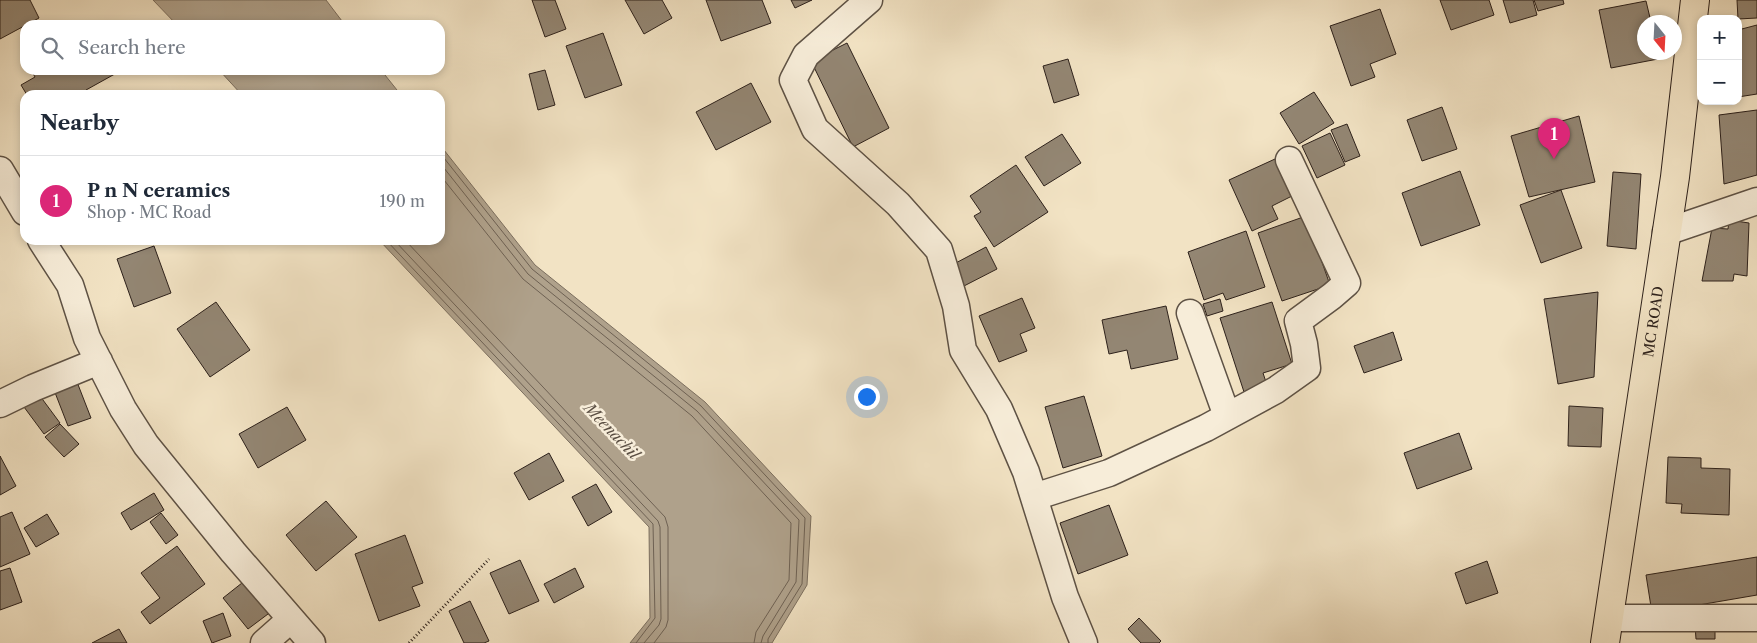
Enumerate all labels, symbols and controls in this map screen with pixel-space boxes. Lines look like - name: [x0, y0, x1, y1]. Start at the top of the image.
- north arrow: [1637, 15, 1682, 60]
- map controls: [1697, 15, 1742, 105]
- button: +: [1697, 15, 1742, 60]
- search box: [20, 20, 445, 75]
- icon: search: [38, 34, 66, 62]
- text: Search here: [78, 36, 186, 59]
- button: −: [1697, 60, 1742, 105]
- text: Nearby: [40, 110, 119, 135]
- pin: 1: [1538, 118, 1570, 159]
- text: P n N ceramics: [87, 179, 230, 202]
- text: 1: [52, 191, 60, 211]
- text: 190 m: [380, 191, 425, 211]
- text: Shop · MC Road: [87, 202, 211, 222]
- street label: MC ROAD: [1639, 285, 1667, 358]
- your location: [854, 384, 880, 410]
- water label: Meenachil: [579, 397, 645, 465]

